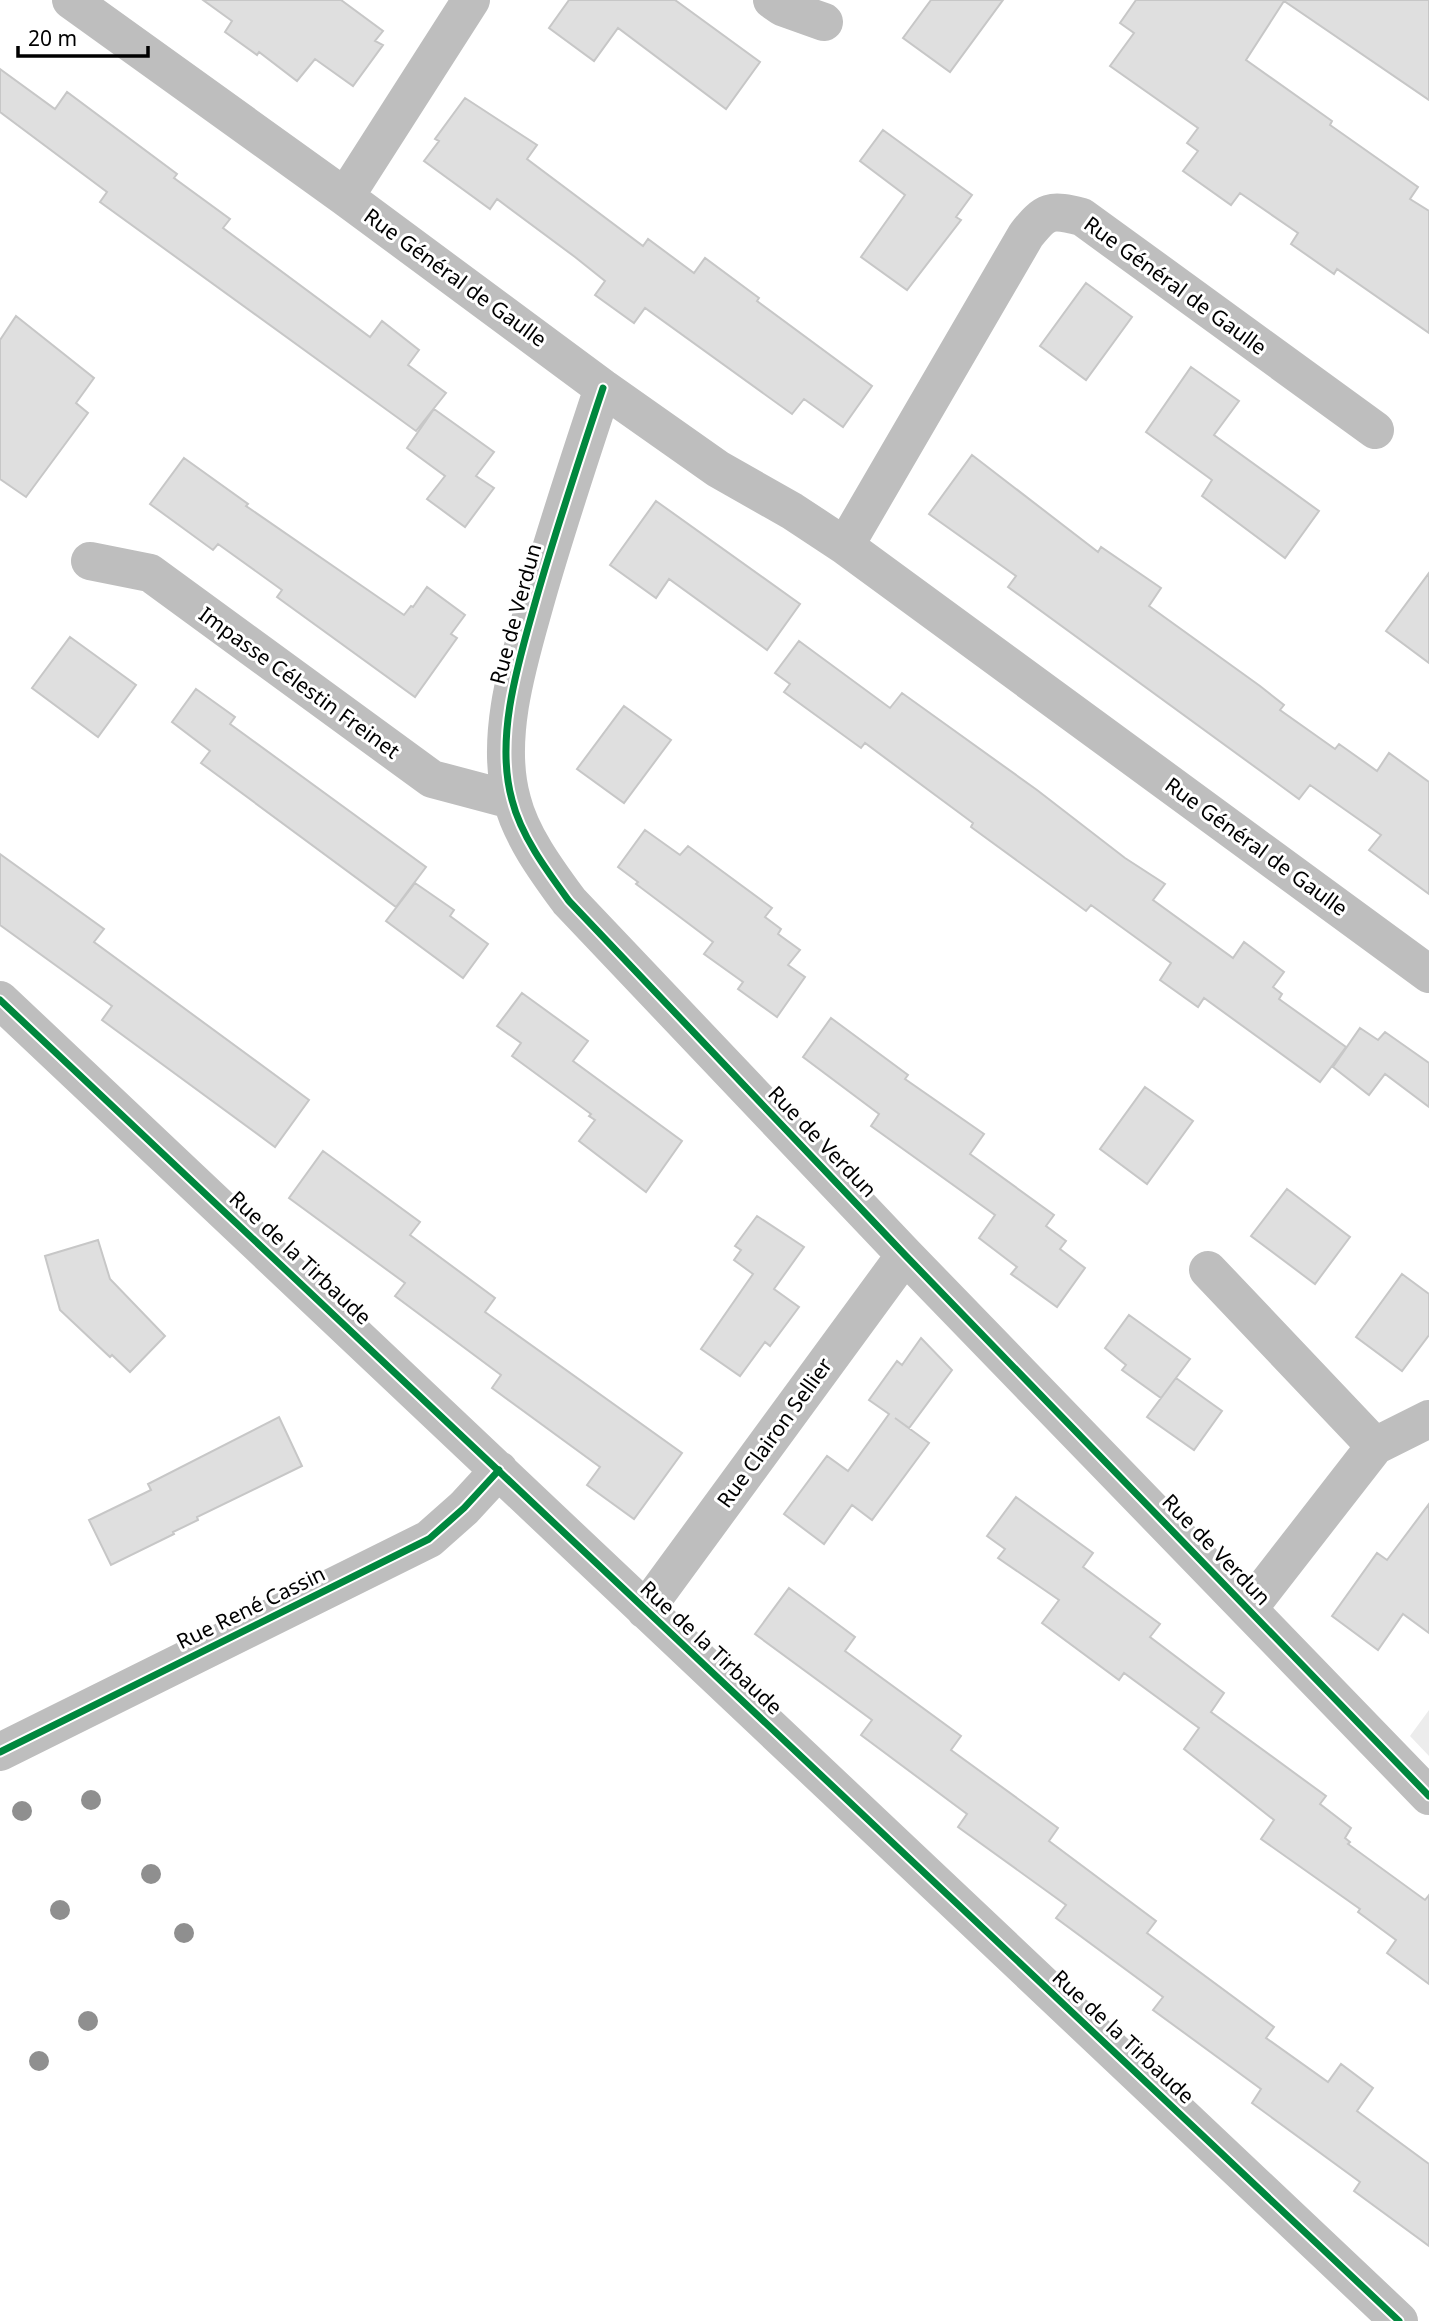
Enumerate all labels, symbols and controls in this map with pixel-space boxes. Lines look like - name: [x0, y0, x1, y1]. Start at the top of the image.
- scale bar: [18, 14, 147, 58]
- text: 20 m: [28, 24, 77, 52]
- street label: Rue Général de Gaulle: [359, 201, 552, 353]
- street label: Rue Général de Gaulle: [1079, 209, 1272, 361]
- street label: Rue de Verdun: [483, 540, 547, 687]
- street label: Impasse Célestin Freinet: [194, 600, 406, 765]
- street label: Rue Général de Gaulle: [1160, 770, 1353, 922]
- street label: Rue de Verdun: [762, 1080, 883, 1203]
- street label: Rue de la Tirbaude: [224, 1184, 378, 1330]
- street label: Rue Clairon Sellier: [710, 1352, 838, 1513]
- street label: Rue de Verdun: [1156, 1488, 1277, 1611]
- street label: Rue René Cassin: [172, 1559, 330, 1655]
- street label: Rue de la Tirbaude: [635, 1574, 789, 1720]
- street label: Rue de la Tirbaude: [1047, 1963, 1201, 2109]

